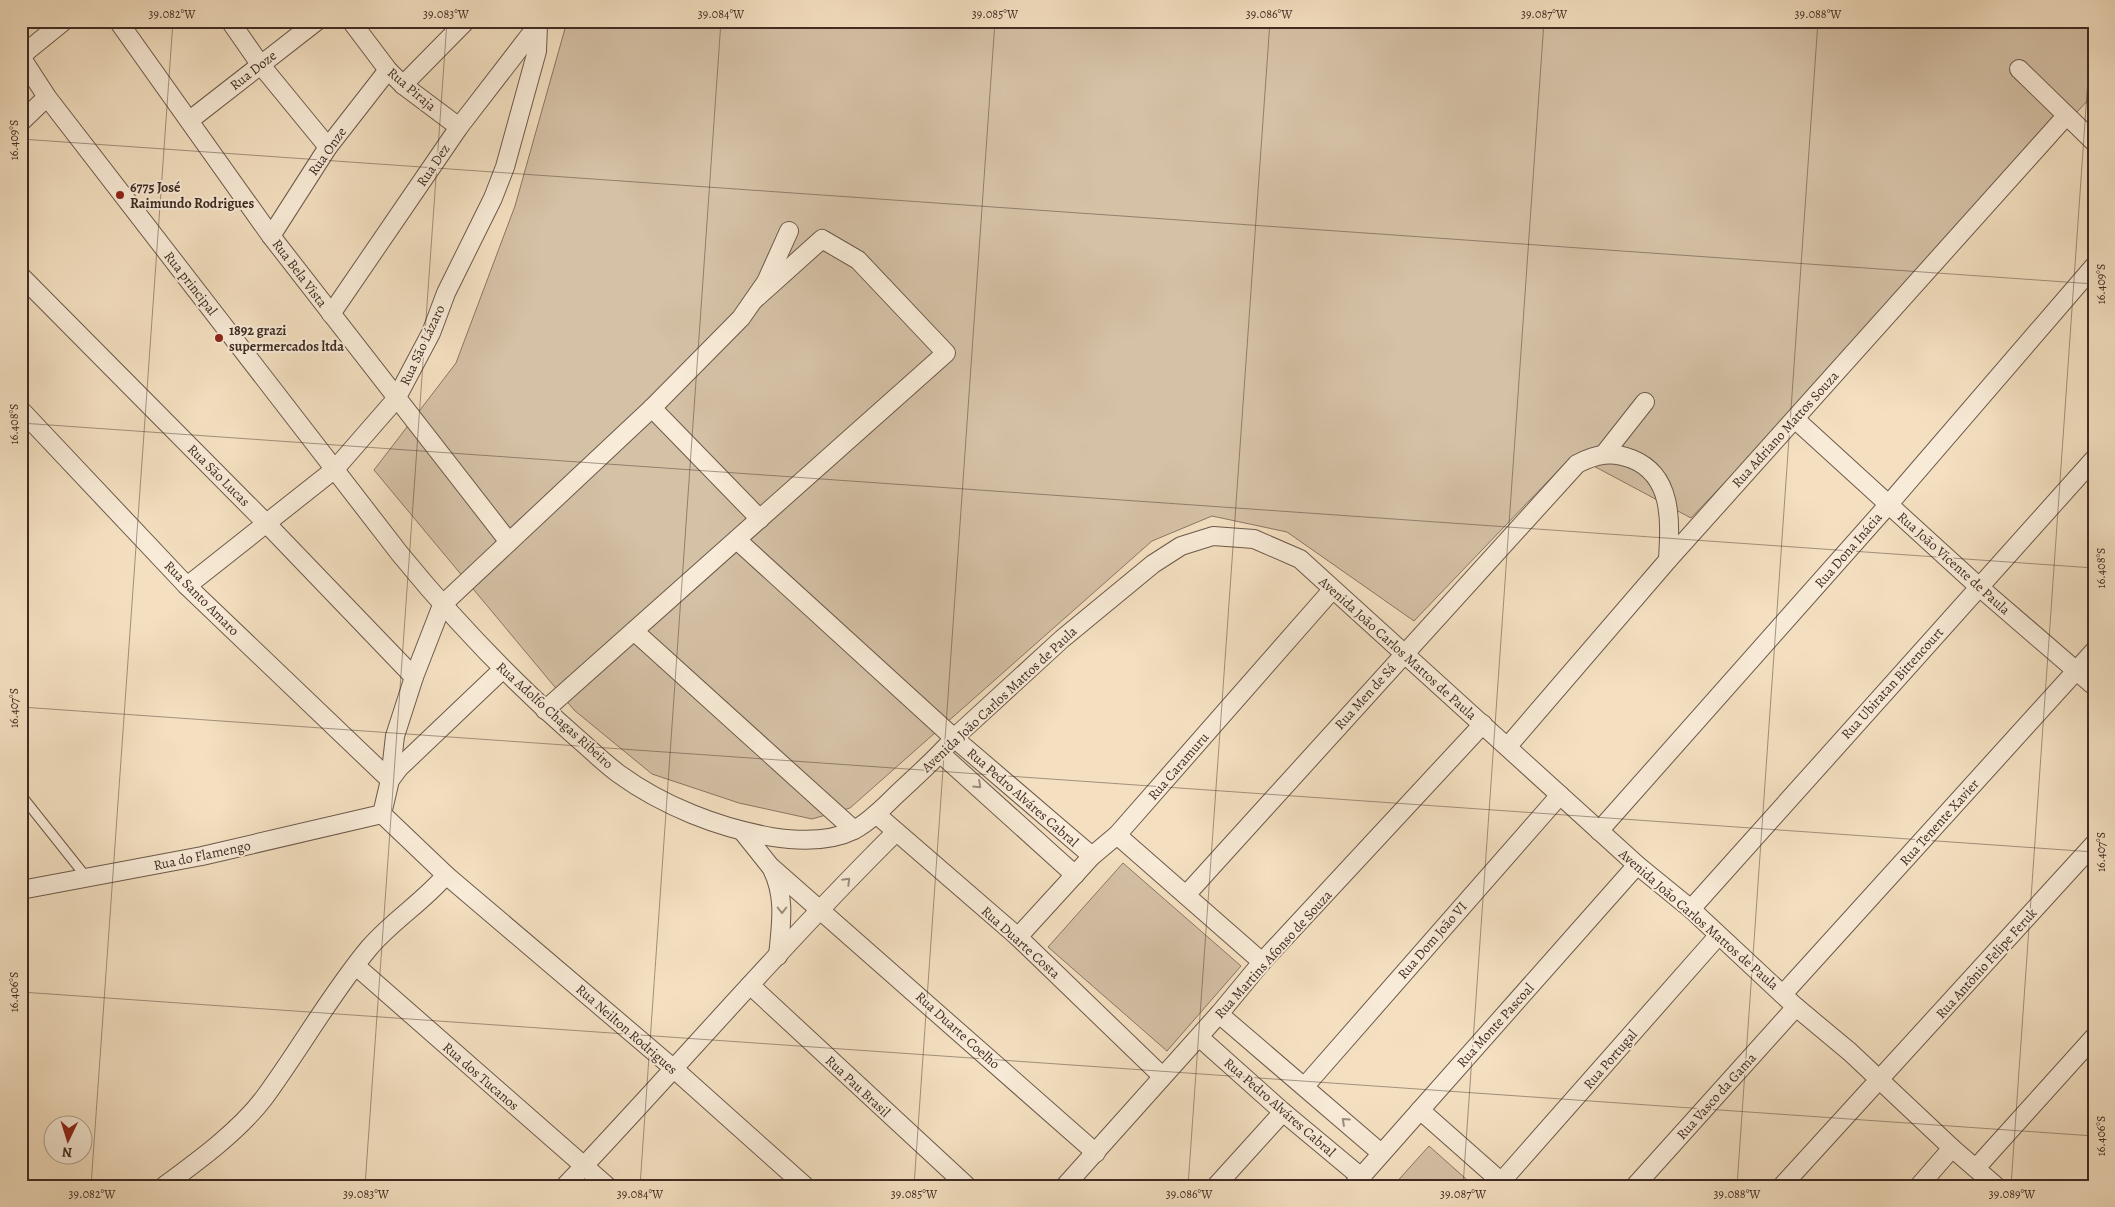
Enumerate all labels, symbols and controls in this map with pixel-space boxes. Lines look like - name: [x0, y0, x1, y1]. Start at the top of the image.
- text: 39.082°W: [149, 6, 196, 22]
- text: 39.083°W: [423, 6, 470, 22]
- text: 39.084°W: [698, 6, 745, 22]
- text: 39.085°W: [972, 6, 1019, 22]
- text: 39.086°W: [1246, 6, 1293, 22]
- text: 39.087°W: [1521, 6, 1568, 22]
- text: 39.088°W: [1795, 6, 1842, 22]
- street label: Rua Doze: [226, 46, 281, 95]
- street label: Rua Piraja: [383, 63, 440, 116]
- text: 16.409°S: [6, 120, 22, 160]
- street label: Rua Onze: [304, 123, 351, 179]
- street label: Rua Dez: [412, 140, 455, 190]
- place label: 6775 José Raimundo Rodrigues: [130, 178, 254, 213]
- marker: 6775 José Raimundo Rodrigues: [114, 189, 126, 201]
- street label: Rua Bela Vista: [268, 235, 332, 312]
- street label: Rua principal: [160, 247, 222, 320]
- text: 16.409°S: [2093, 264, 2109, 304]
- street label: Rua São Lázaro: [395, 302, 449, 389]
- place label: 1892 grazi supermercados ltda: [229, 321, 344, 356]
- marker: 1892 grazi supermercados ltda: [213, 332, 225, 344]
- street label: Rua Adriano Mattos Souza: [1728, 366, 1843, 492]
- text: 16.408°S: [6, 404, 22, 444]
- street label: Rua São Lucas: [183, 440, 254, 511]
- street label: Rua Dona Inácia: [1810, 508, 1887, 592]
- street label: Rua João Vicente de Paula: [1893, 508, 2014, 619]
- text: 16.408°S: [2093, 548, 2109, 588]
- street label: Rua Santo Amaro: [160, 557, 243, 640]
- street label: Avenida João Carlos Mattos de Paula: [1314, 572, 1481, 725]
- street label: Avenida João Carlos Mattos de Paula: [917, 622, 1082, 777]
- street label: Rua Ubiratan Bittencourt: [1837, 623, 1948, 743]
- street label: Rua Adolfo Chagas Ribeiro: [492, 658, 617, 773]
- street label: Rua Men de Sá: [1330, 659, 1401, 734]
- text: 16.407°S: [6, 688, 22, 728]
- street label: Rua Caramuru: [1144, 728, 1213, 804]
- street label: Rua Pedro Alváres Cabral: [963, 744, 1083, 852]
- street label: Rua Tenente Xavier: [1895, 774, 1984, 870]
- one-way arrow: [972, 779, 981, 788]
- text: 16.407°S: [2093, 832, 2109, 872]
- street label: Rua do Flamengo: [152, 836, 253, 875]
- street label: Avenida João Carlos Mattos de Paula: [1614, 844, 1783, 994]
- one-way arrow: [841, 878, 850, 887]
- street label: Rua Martins Afonso de Souza: [1210, 886, 1337, 1023]
- street label: Rua Dom João VI: [1393, 897, 1471, 983]
- street label: Rua Duarte Costa: [977, 902, 1065, 983]
- street label: Rua Antônio Felipe Feruk: [1932, 904, 2041, 1023]
- one-way arrow: [777, 906, 787, 914]
- text: 16.406°S: [6, 972, 22, 1012]
- street label: Rua Monte Pascoal: [1452, 979, 1539, 1071]
- street label: Rua Neilton Rodrigues: [572, 980, 682, 1079]
- street label: Rua Duarte Coelho: [911, 987, 1004, 1073]
- street label: Rua Portugal: [1579, 1025, 1642, 1093]
- street label: Rua dos Tucanos: [438, 1038, 523, 1115]
- street label: Rua Vasco da Gama: [1672, 1048, 1761, 1144]
- street label: Rua Pau Brasil: [821, 1051, 895, 1122]
- street label: Rua Pedro Alváres Cabral: [1220, 1054, 1340, 1162]
- north arrow: [42, 1114, 92, 1164]
- text: 16.406°S: [2093, 1116, 2109, 1156]
- one-way arrow: [1341, 1118, 1350, 1127]
- text: N: [61, 1143, 73, 1162]
- text: 39.082°W: [69, 1186, 116, 1202]
- text: 39.083°W: [343, 1186, 390, 1202]
- text: 39.084°W: [617, 1186, 664, 1202]
- text: 39.085°W: [891, 1186, 938, 1202]
- text: 39.086°W: [1166, 1186, 1213, 1202]
- text: 39.087°W: [1440, 1186, 1487, 1202]
- text: 39.088°W: [1714, 1186, 1761, 1202]
- text: 39.089°W: [1989, 1186, 2036, 1202]

